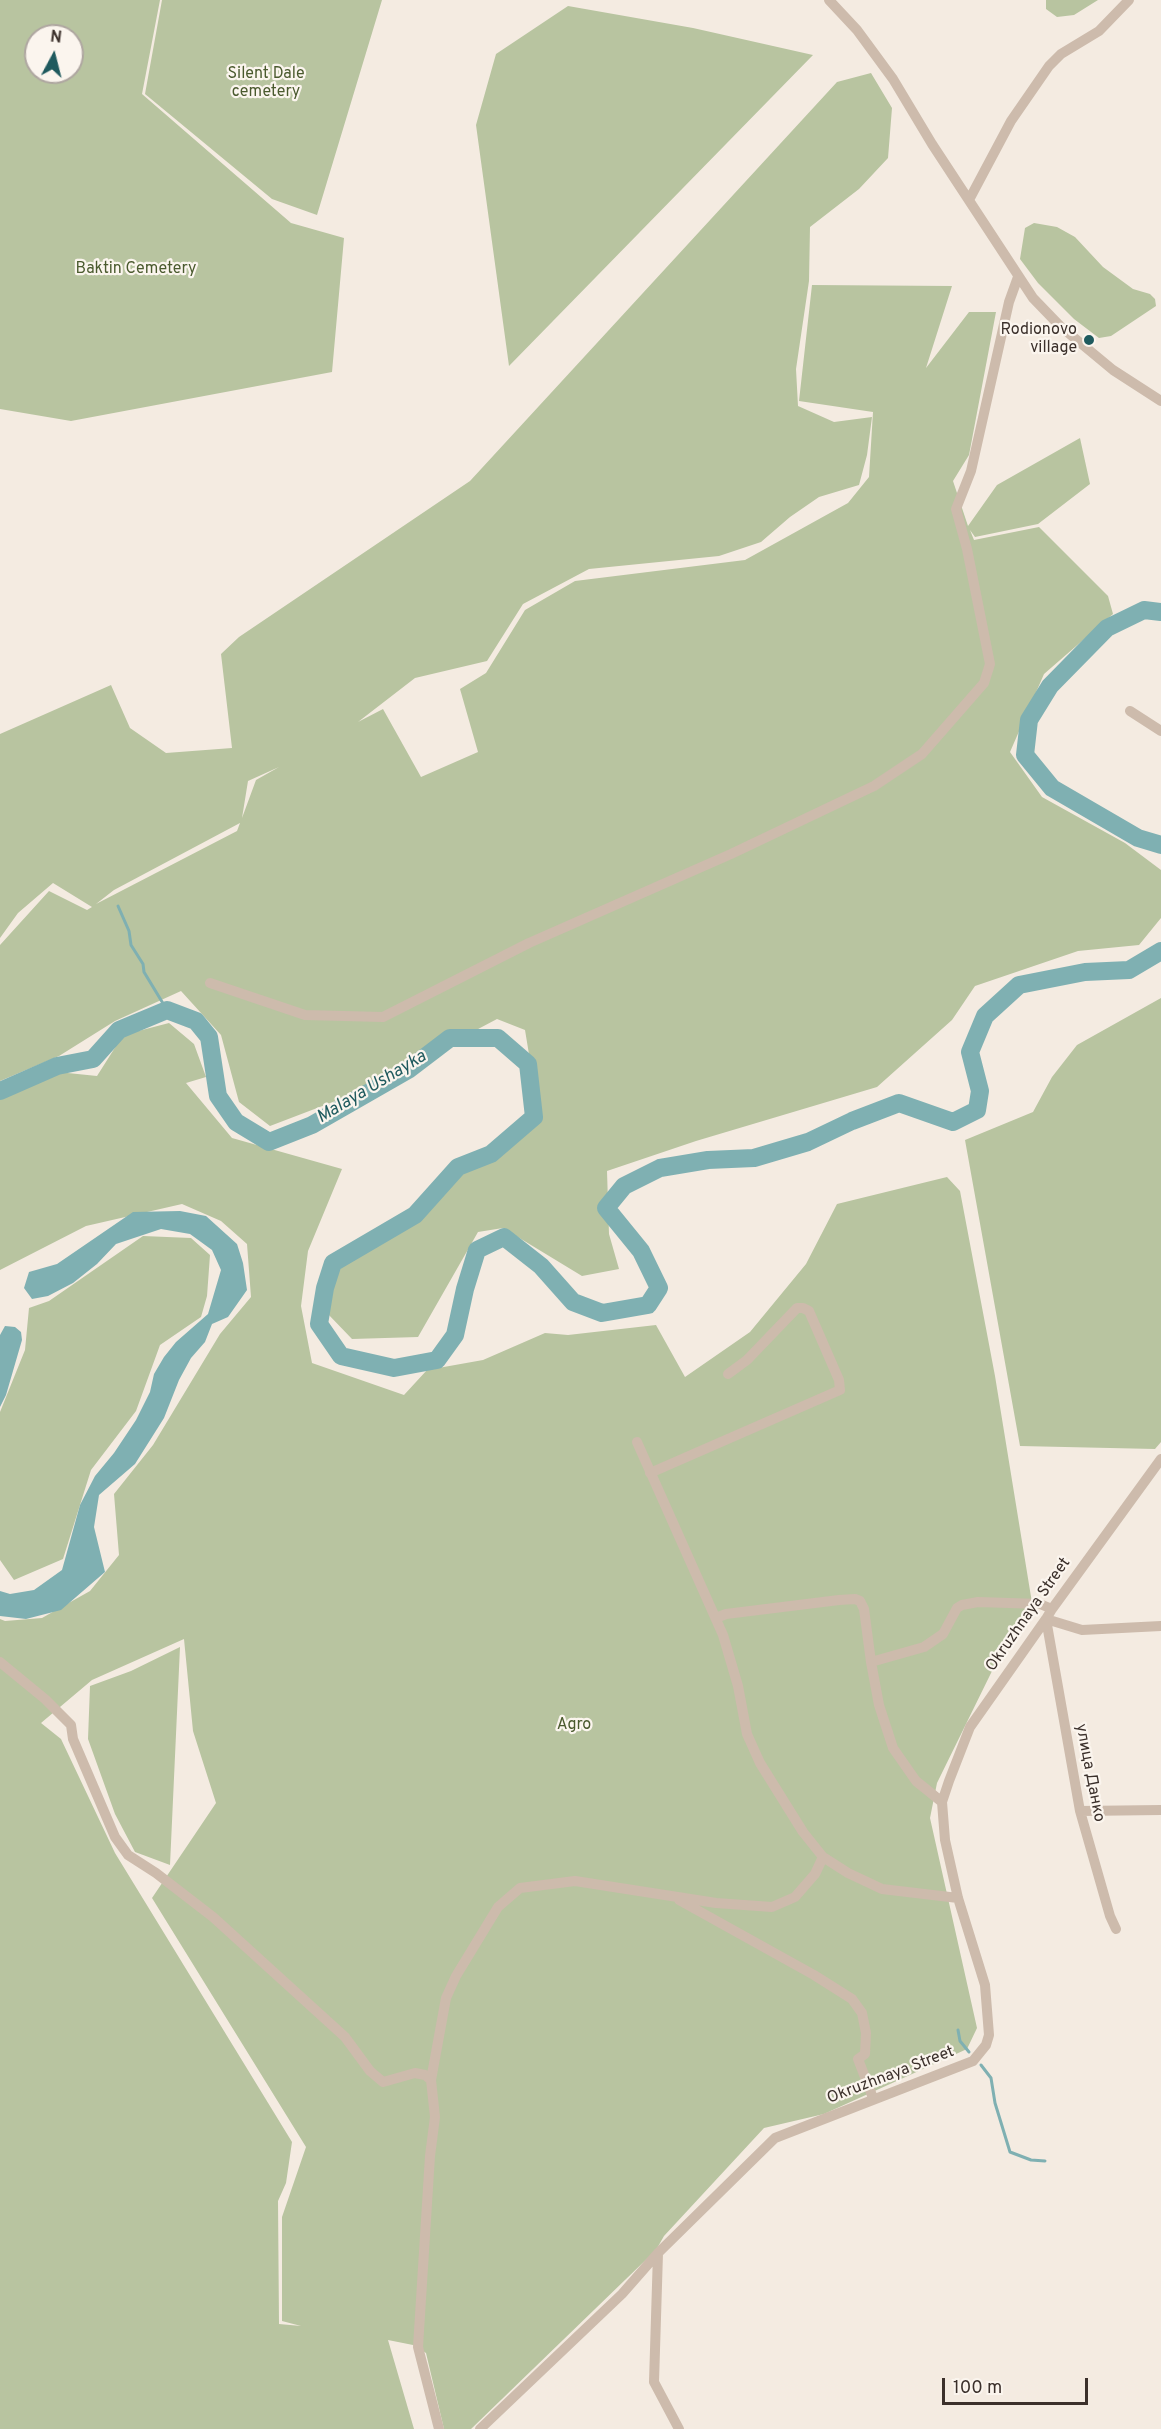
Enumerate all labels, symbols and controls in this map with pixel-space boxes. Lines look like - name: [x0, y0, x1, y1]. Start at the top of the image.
- north arrow: [24, 24, 84, 84]
- text: N: [49, 27, 63, 49]
- park label: Silent Dale cemetery: [227, 65, 305, 103]
- park label: Baktin Cemetery: [76, 260, 196, 280]
- place label: Rodionovo village: [1001, 321, 1077, 359]
- marker: Rodionovo village: [1082, 333, 1096, 347]
- water label: Malaya Ushayka: [313, 1047, 431, 1129]
- street label: Okruzhnaya Street: [983, 1554, 1075, 1676]
- park label: Agro: [557, 1716, 591, 1736]
- street label: улица Данко: [1070, 1722, 1108, 1824]
- street label: Okruzhnaya Street: [825, 2043, 957, 2109]
- scale bar: [945, 2366, 1090, 2404]
- text: 100 m: [953, 2377, 1002, 2400]

